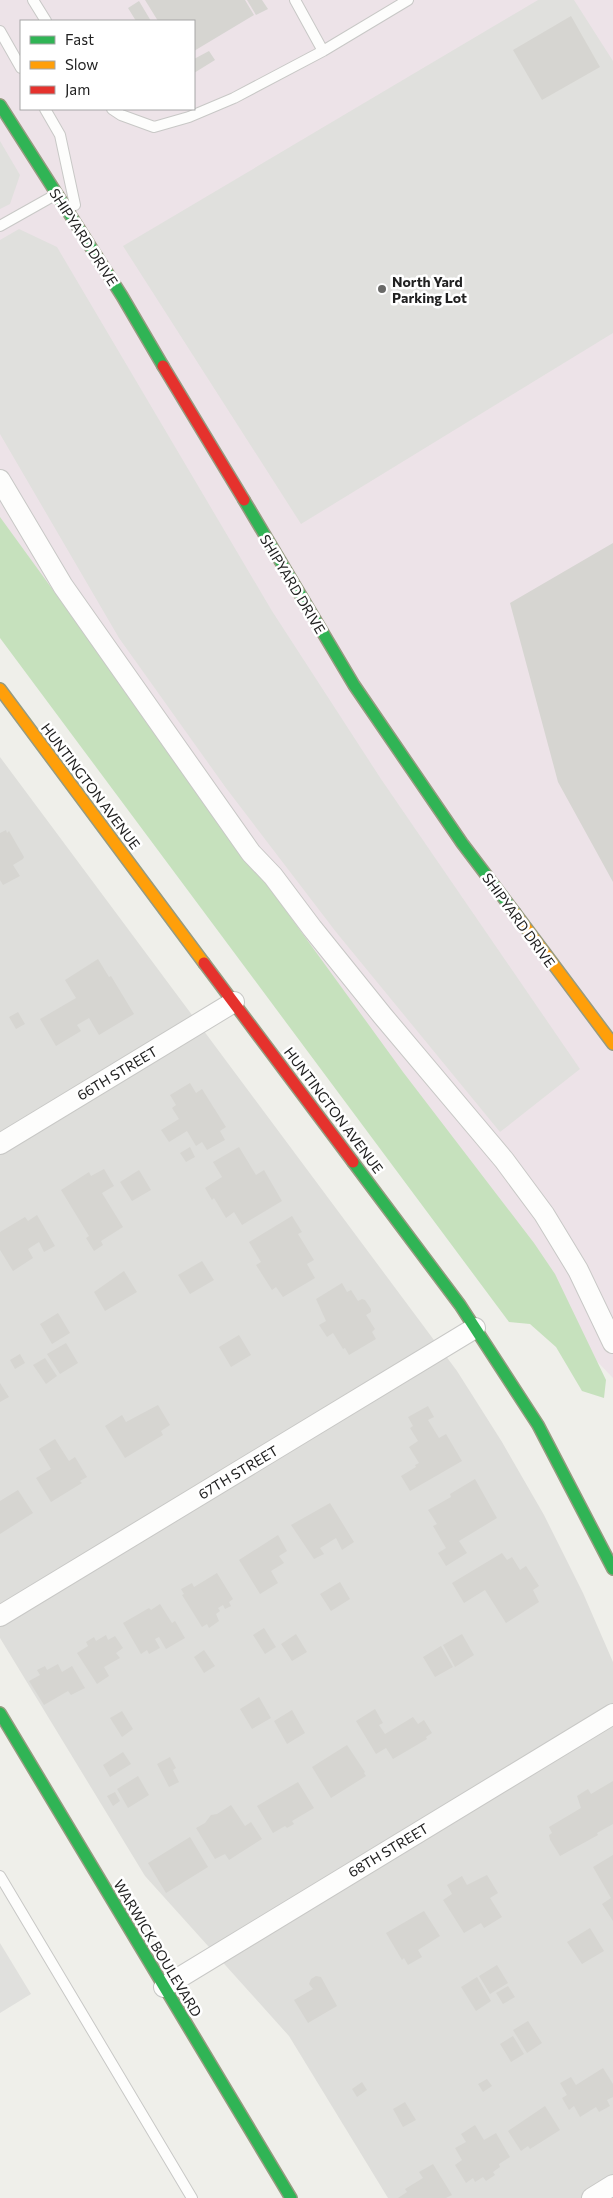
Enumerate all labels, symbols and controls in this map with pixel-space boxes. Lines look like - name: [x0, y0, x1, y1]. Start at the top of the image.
- legend: [20, 20, 195, 110]
- text: Fast: [65, 30, 94, 48]
- text: Slow: [65, 55, 98, 73]
- text: Jam: [65, 80, 90, 98]
- street label: SHIPYARD DRIVE: [46, 185, 122, 289]
- place label: North Yard Parking Lot: [392, 273, 467, 306]
- marker: North Yard Parking Lot: [376, 283, 388, 295]
- street label: SHIPYARD DRIVE: [257, 531, 329, 637]
- street label: HUNTINGTON AVENUE: [38, 720, 144, 852]
- street label: SHIPYARD DRIVE: [479, 869, 559, 971]
- street label: 66TH STREET: [74, 1042, 160, 1104]
- street label: HUNTINGTON AVENUE: [281, 1044, 387, 1176]
- street label: 67TH STREET: [195, 1442, 281, 1502]
- street label: 68TH STREET: [345, 1819, 431, 1881]
- street label: WARWICK BOULEVARD: [110, 1876, 206, 2020]

